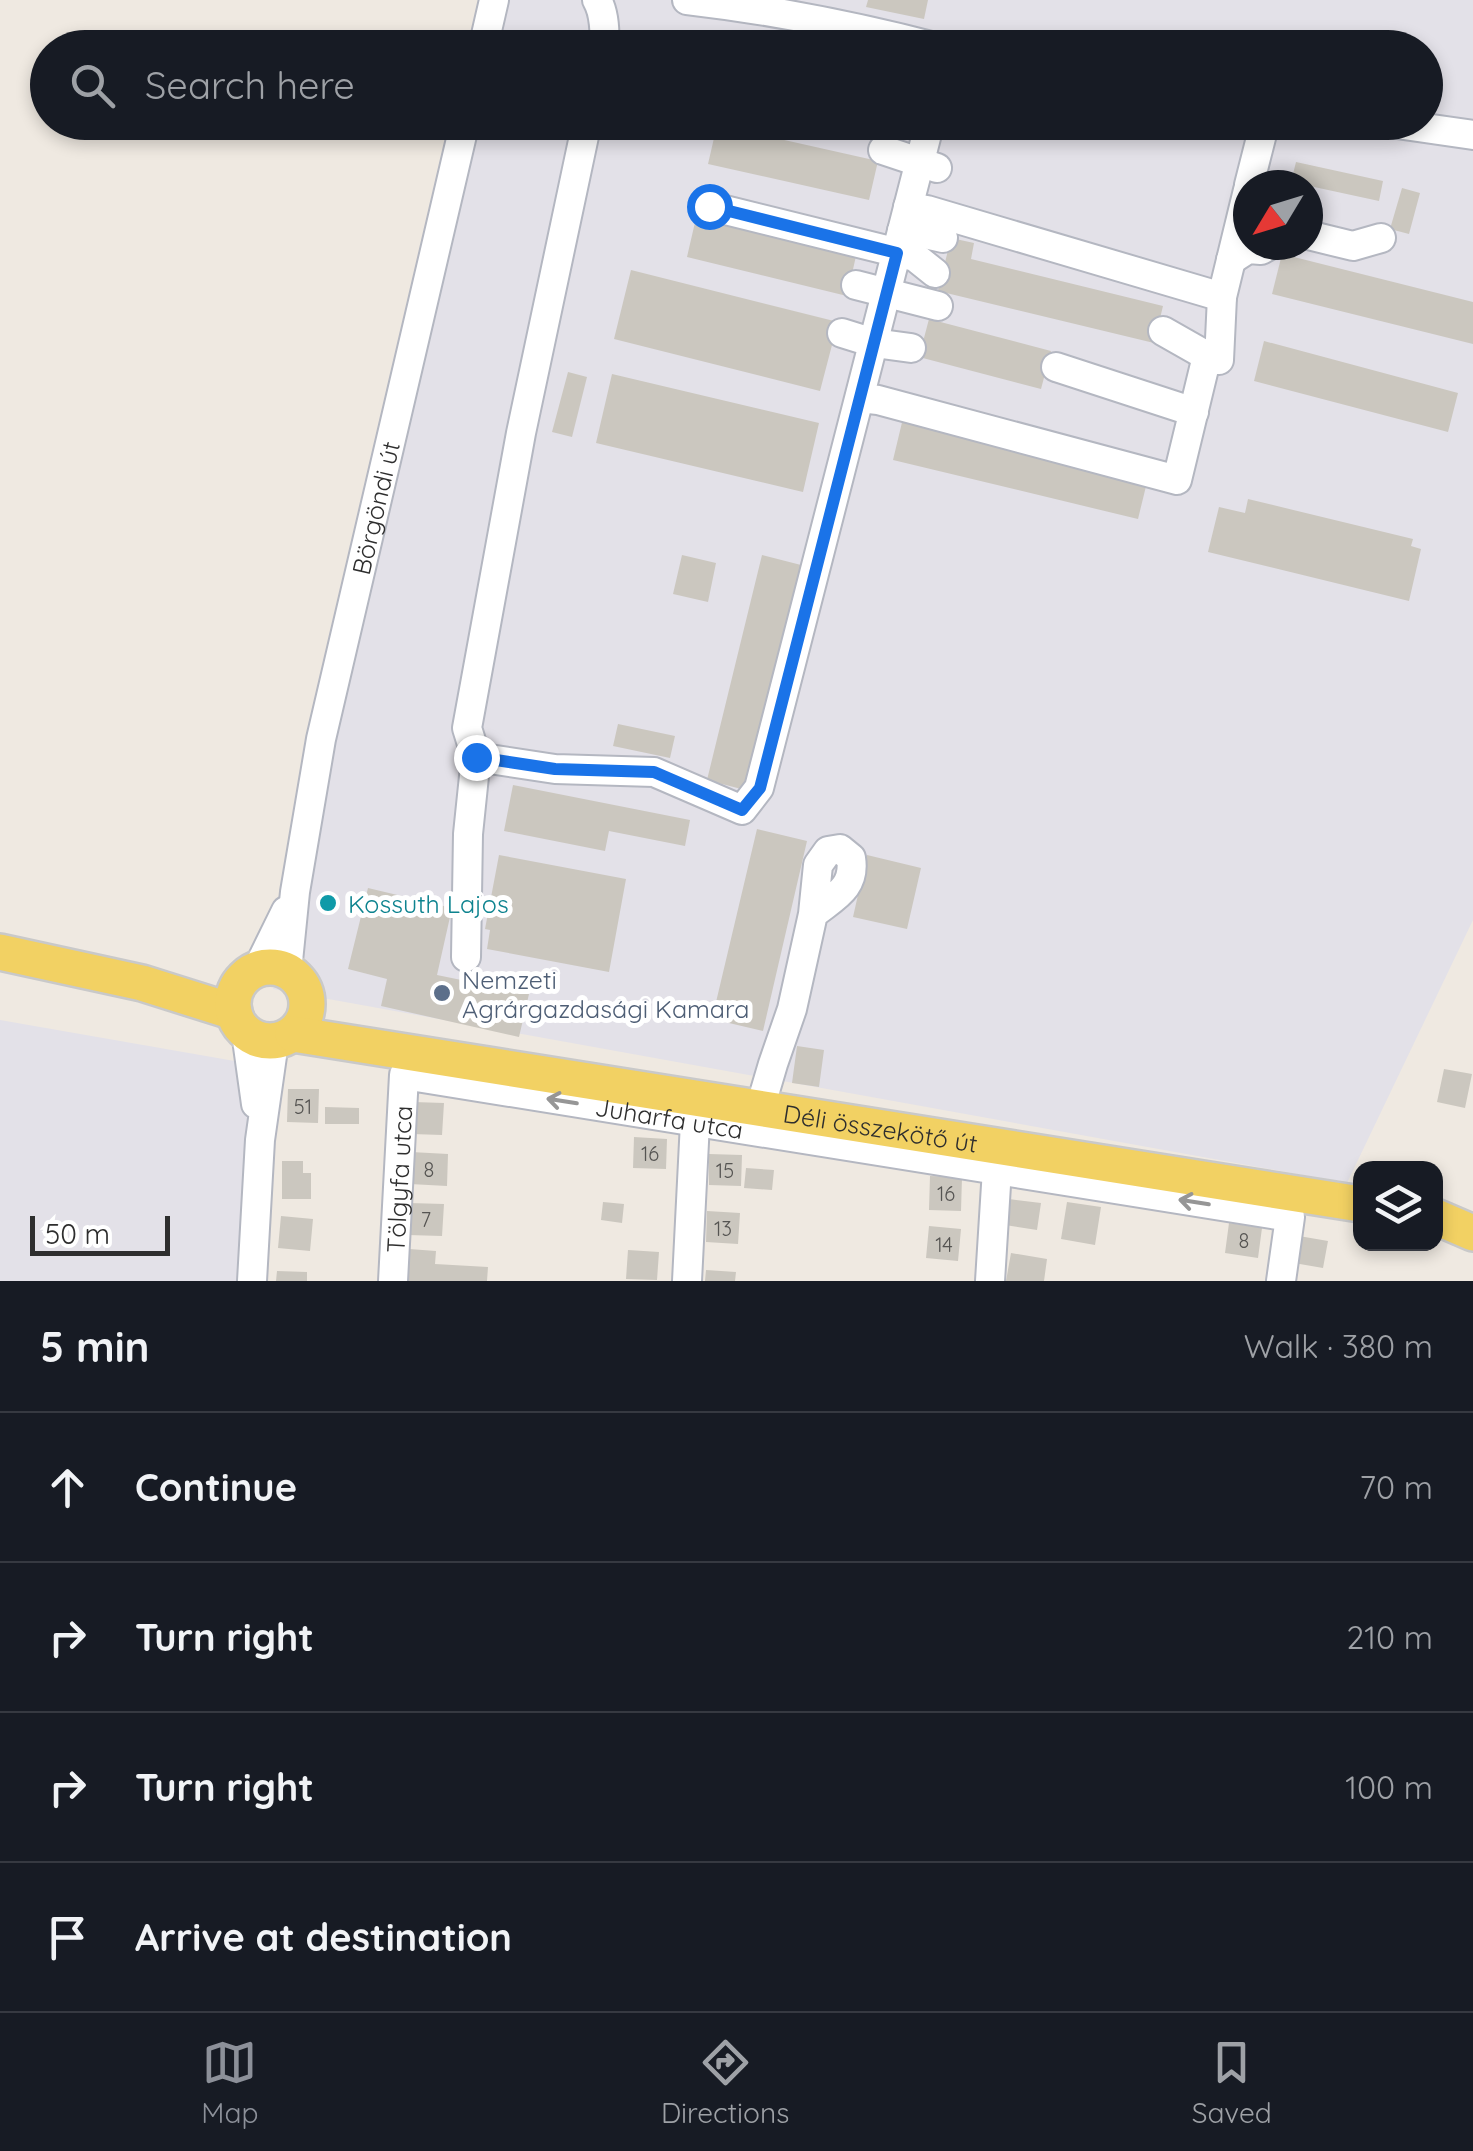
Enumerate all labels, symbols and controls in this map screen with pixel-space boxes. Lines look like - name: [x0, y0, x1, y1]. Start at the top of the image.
- search box: [30, 30, 1443, 140]
- icon: search: [65, 58, 120, 113]
- text: Search here: [145, 61, 355, 109]
- north arrow: [1233, 170, 1323, 260]
- route start: [687, 184, 733, 230]
- street label: Börgöndi út: [344, 438, 405, 578]
- route end: [454, 735, 500, 781]
- place label: Kossuth Lajos: [348, 888, 509, 919]
- marker: Kossuth Lajos: [317, 892, 339, 914]
- place label: Nemzeti Agrárgazdasági Kamara: [462, 964, 749, 1024]
- marker: Nemzeti Agrárgazdasági Kamara: [431, 982, 453, 1004]
- street label: Juharfa utca: [593, 1090, 745, 1145]
- one-way arrow: [547, 1091, 579, 1109]
- house number: 51: [294, 1094, 312, 1119]
- street label: Déli összekötő út: [781, 1097, 980, 1158]
- street label: Tölgyfa utca: [379, 1105, 418, 1253]
- house number: 16: [641, 1141, 659, 1166]
- house number: 8: [424, 1157, 434, 1182]
- house number: 15: [716, 1158, 734, 1183]
- map controls: [1353, 1161, 1443, 1251]
- button: layers: [1353, 1161, 1443, 1251]
- house number: 16: [937, 1181, 955, 1206]
- one-way arrow: [1179, 1192, 1211, 1211]
- house number: 7: [421, 1207, 431, 1232]
- scale bar: [30, 1211, 170, 1256]
- text: 50 m: [45, 1216, 110, 1251]
- house number: 13: [714, 1216, 732, 1241]
- house number: 8: [1239, 1228, 1249, 1253]
- house number: 14: [935, 1232, 953, 1257]
- text: 5 min: [40, 1320, 150, 1373]
- text: Walk · 380 m: [1244, 1326, 1433, 1366]
- icon: ahead: [40, 1460, 95, 1515]
- text: Continue: [135, 1463, 297, 1511]
- text: 70 m: [1360, 1467, 1433, 1507]
- icon: right: [40, 1610, 95, 1665]
- text: Turn right: [135, 1613, 314, 1661]
- text: 210 m: [1346, 1617, 1433, 1657]
- icon: right: [40, 1760, 95, 1815]
- text: Turn right: [135, 1763, 314, 1811]
- text: 100 m: [1345, 1767, 1433, 1807]
- icon: arrive: [40, 1910, 95, 1965]
- text: Arrive at destination: [135, 1913, 512, 1961]
- tab: Map: [201, 2035, 258, 2130]
- tab: Directions: [661, 2035, 789, 2130]
- tab: Saved: [1192, 2035, 1272, 2130]

